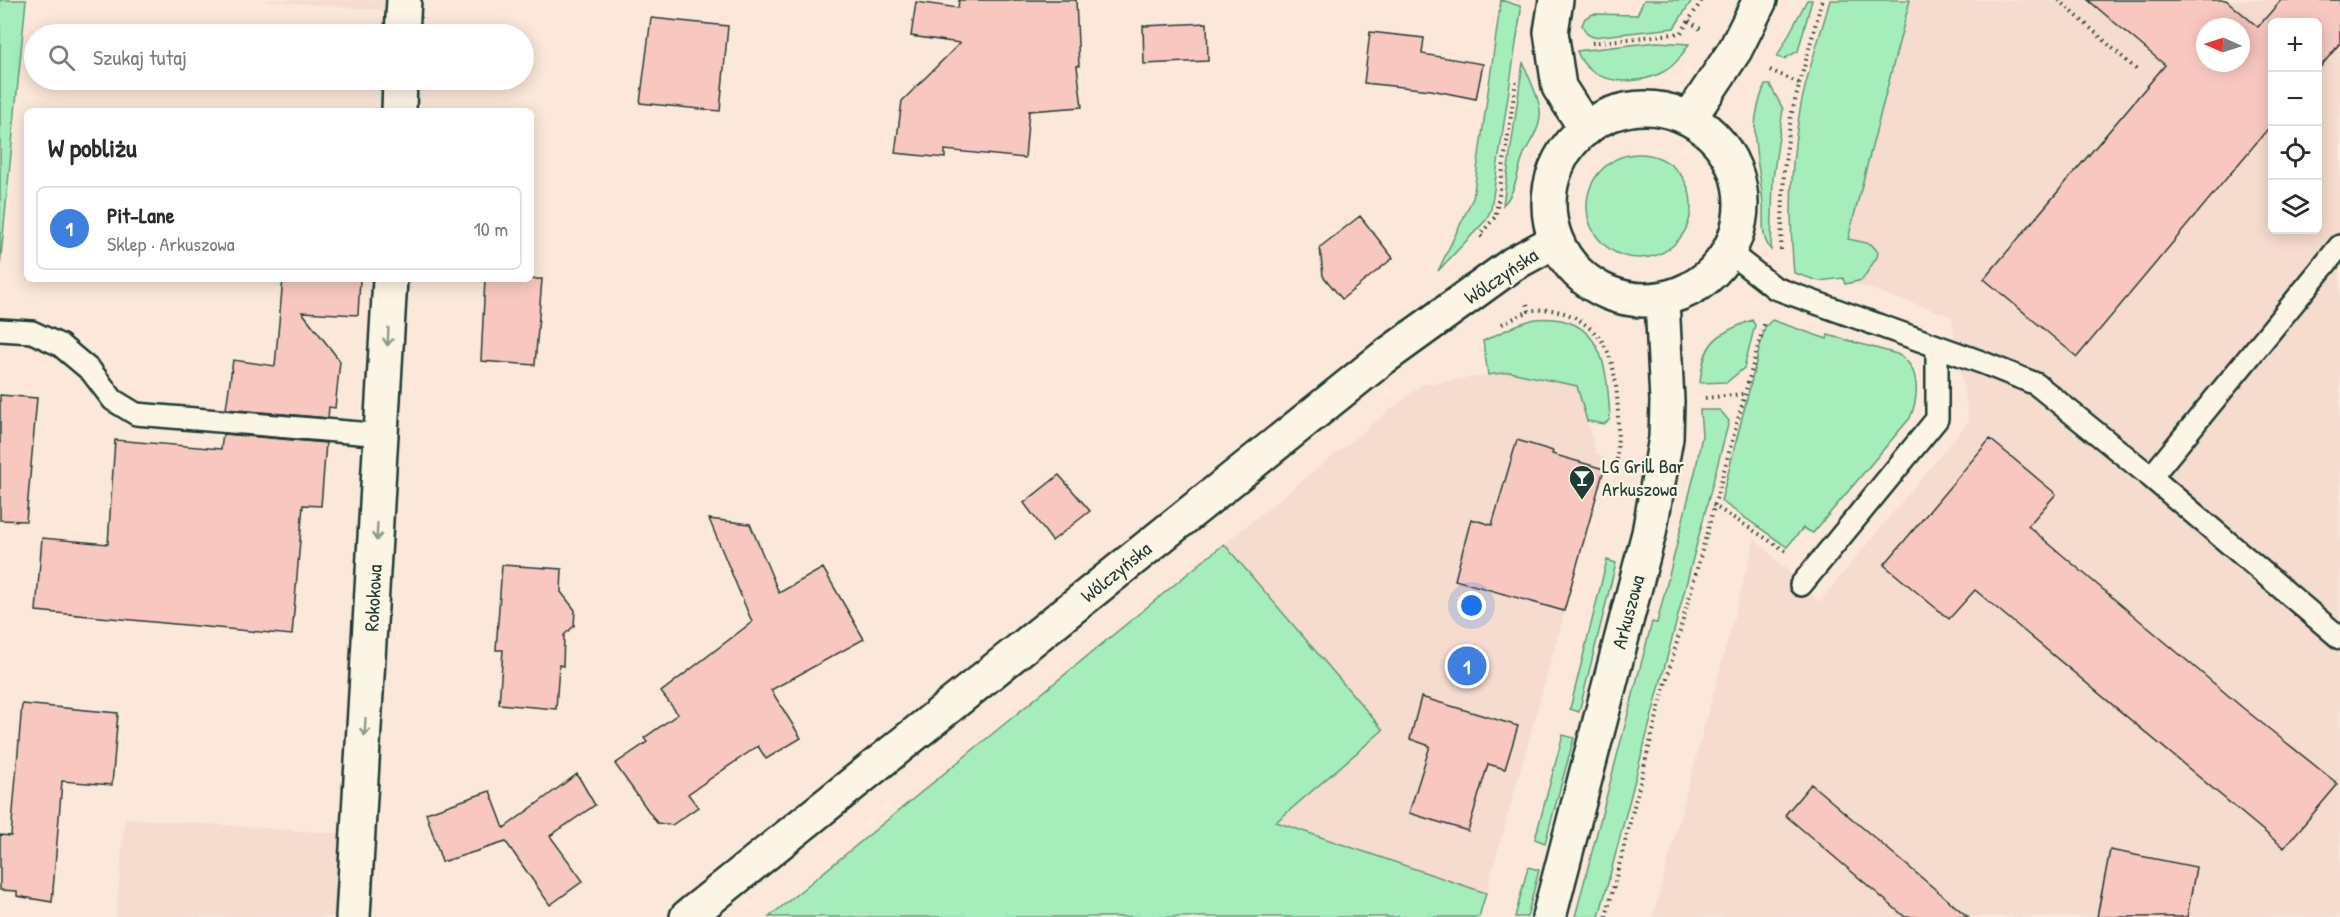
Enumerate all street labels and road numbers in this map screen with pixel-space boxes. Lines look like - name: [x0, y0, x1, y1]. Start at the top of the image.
- street label: Wólczyńska: [1459, 241, 1543, 310]
- street label: Wólczyńska: [1075, 535, 1157, 608]
- street label: Rokokowa: [357, 564, 388, 632]
- street label: Arkuszowa: [1605, 572, 1650, 652]

